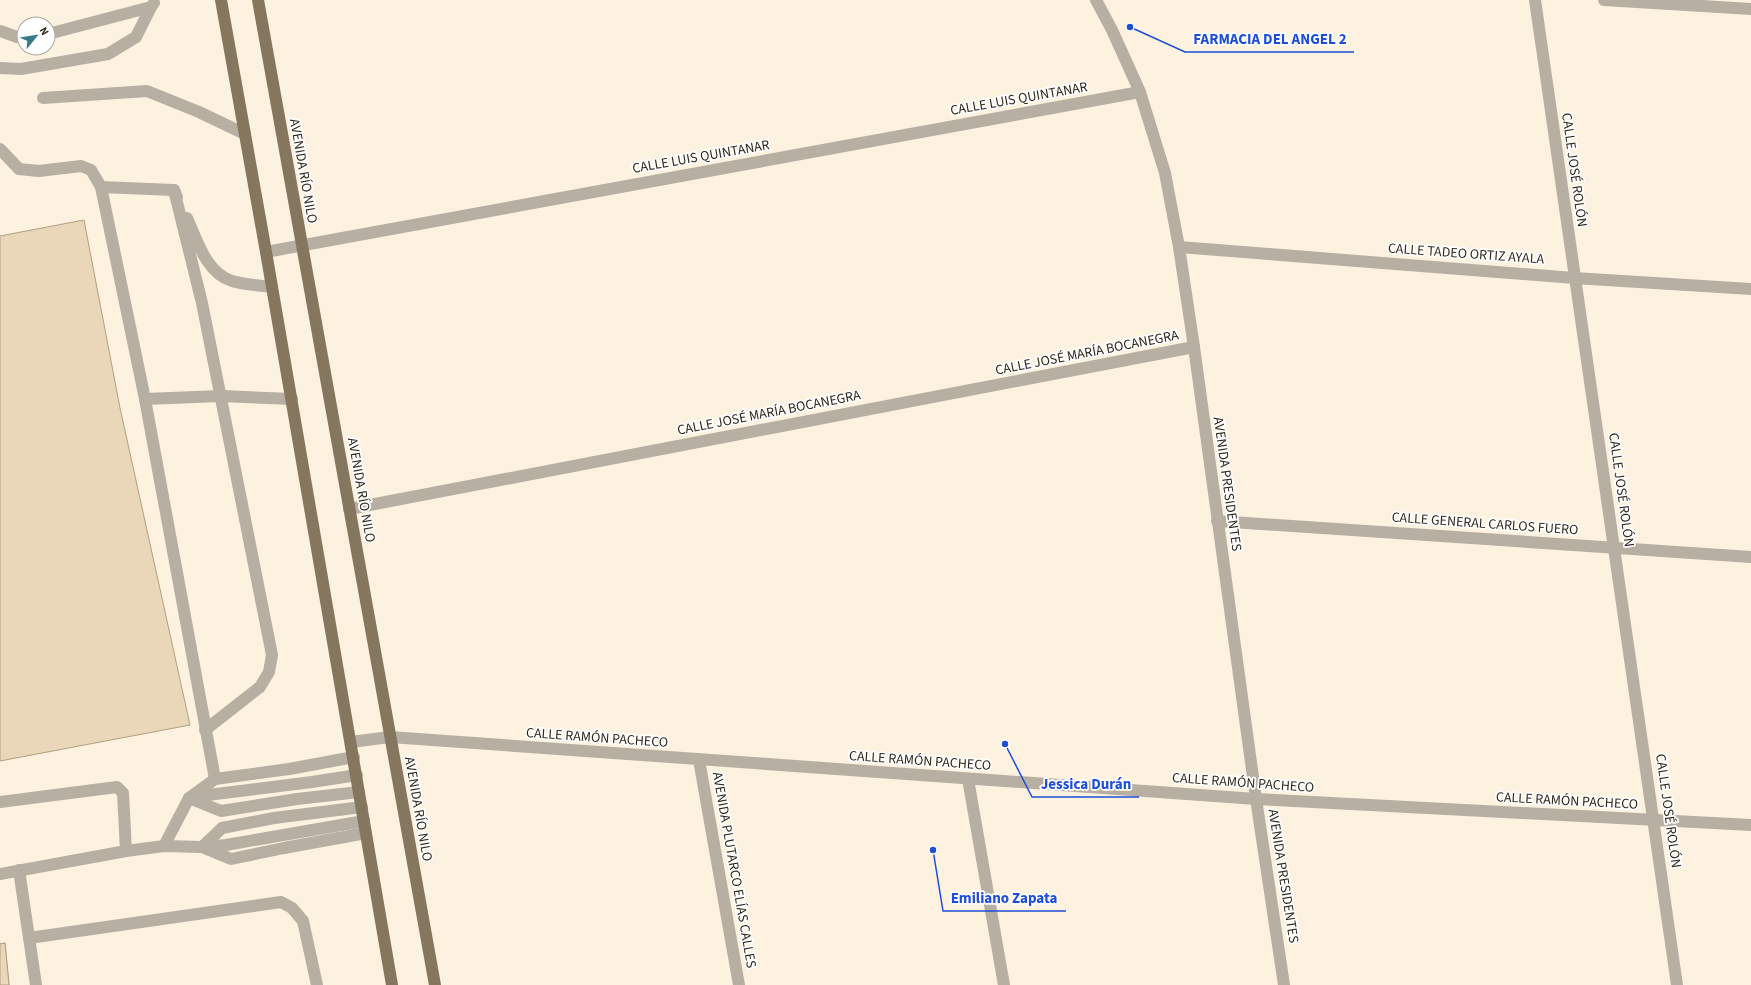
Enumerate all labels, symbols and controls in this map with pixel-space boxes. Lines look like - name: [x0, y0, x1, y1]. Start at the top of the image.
- north arrow: [16, 16, 56, 56]
- text: N: [36, 24, 53, 38]
- callout: FARMACIA DEL ANGEL 2: [1185, 25, 1354, 52]
- text: FARMACIA DEL ANGEL 2: [1193, 29, 1347, 50]
- street label: CALLE LUIS QUINTANAR: [949, 77, 1089, 121]
- street label: CALLE JOSÉ ROLÓN: [1556, 112, 1592, 228]
- street label: AVENIDA RÍO NILO: [284, 117, 322, 225]
- street label: CALLE LUIS QUINTANAR: [631, 135, 771, 179]
- street label: CALLE TADEO ORTIZ AYALA: [1387, 239, 1545, 269]
- street label: CALLE JOSÉ MARÍA BOCANEGRA: [994, 325, 1181, 381]
- street label: CALLE JOSÉ MARÍA BOCANEGRA: [676, 385, 863, 441]
- street label: AVENIDA PRESIDENTES: [1208, 416, 1246, 552]
- street label: CALLE JOSÉ ROLÓN: [1603, 432, 1639, 548]
- street label: AVENIDA RÍO NILO: [342, 436, 380, 544]
- street label: CALLE GENERAL CARLOS FUERO: [1391, 507, 1579, 541]
- street label: CALLE RAMÓN PACHECO: [525, 723, 669, 753]
- street label: CALLE RAMÓN PACHECO: [848, 746, 992, 776]
- street label: CALLE JOSÉ ROLÓN: [1650, 753, 1686, 869]
- street label: AVENIDA RÍO NILO: [399, 755, 437, 863]
- street label: CALLE RAMÓN PACHECO: [1171, 768, 1315, 798]
- street label: AVENIDA PLUTARCO ELÍAS CALLES: [707, 770, 761, 970]
- callout: Jessica Durán: [1032, 770, 1139, 797]
- text: Jessica Durán: [1041, 774, 1131, 795]
- street label: CALLE RAMÓN PACHECO: [1495, 787, 1639, 815]
- street label: AVENIDA PRESIDENTES: [1263, 808, 1303, 944]
- callout: Emiliano Zapata: [943, 884, 1066, 911]
- text: Emiliano Zapata: [951, 888, 1057, 909]

